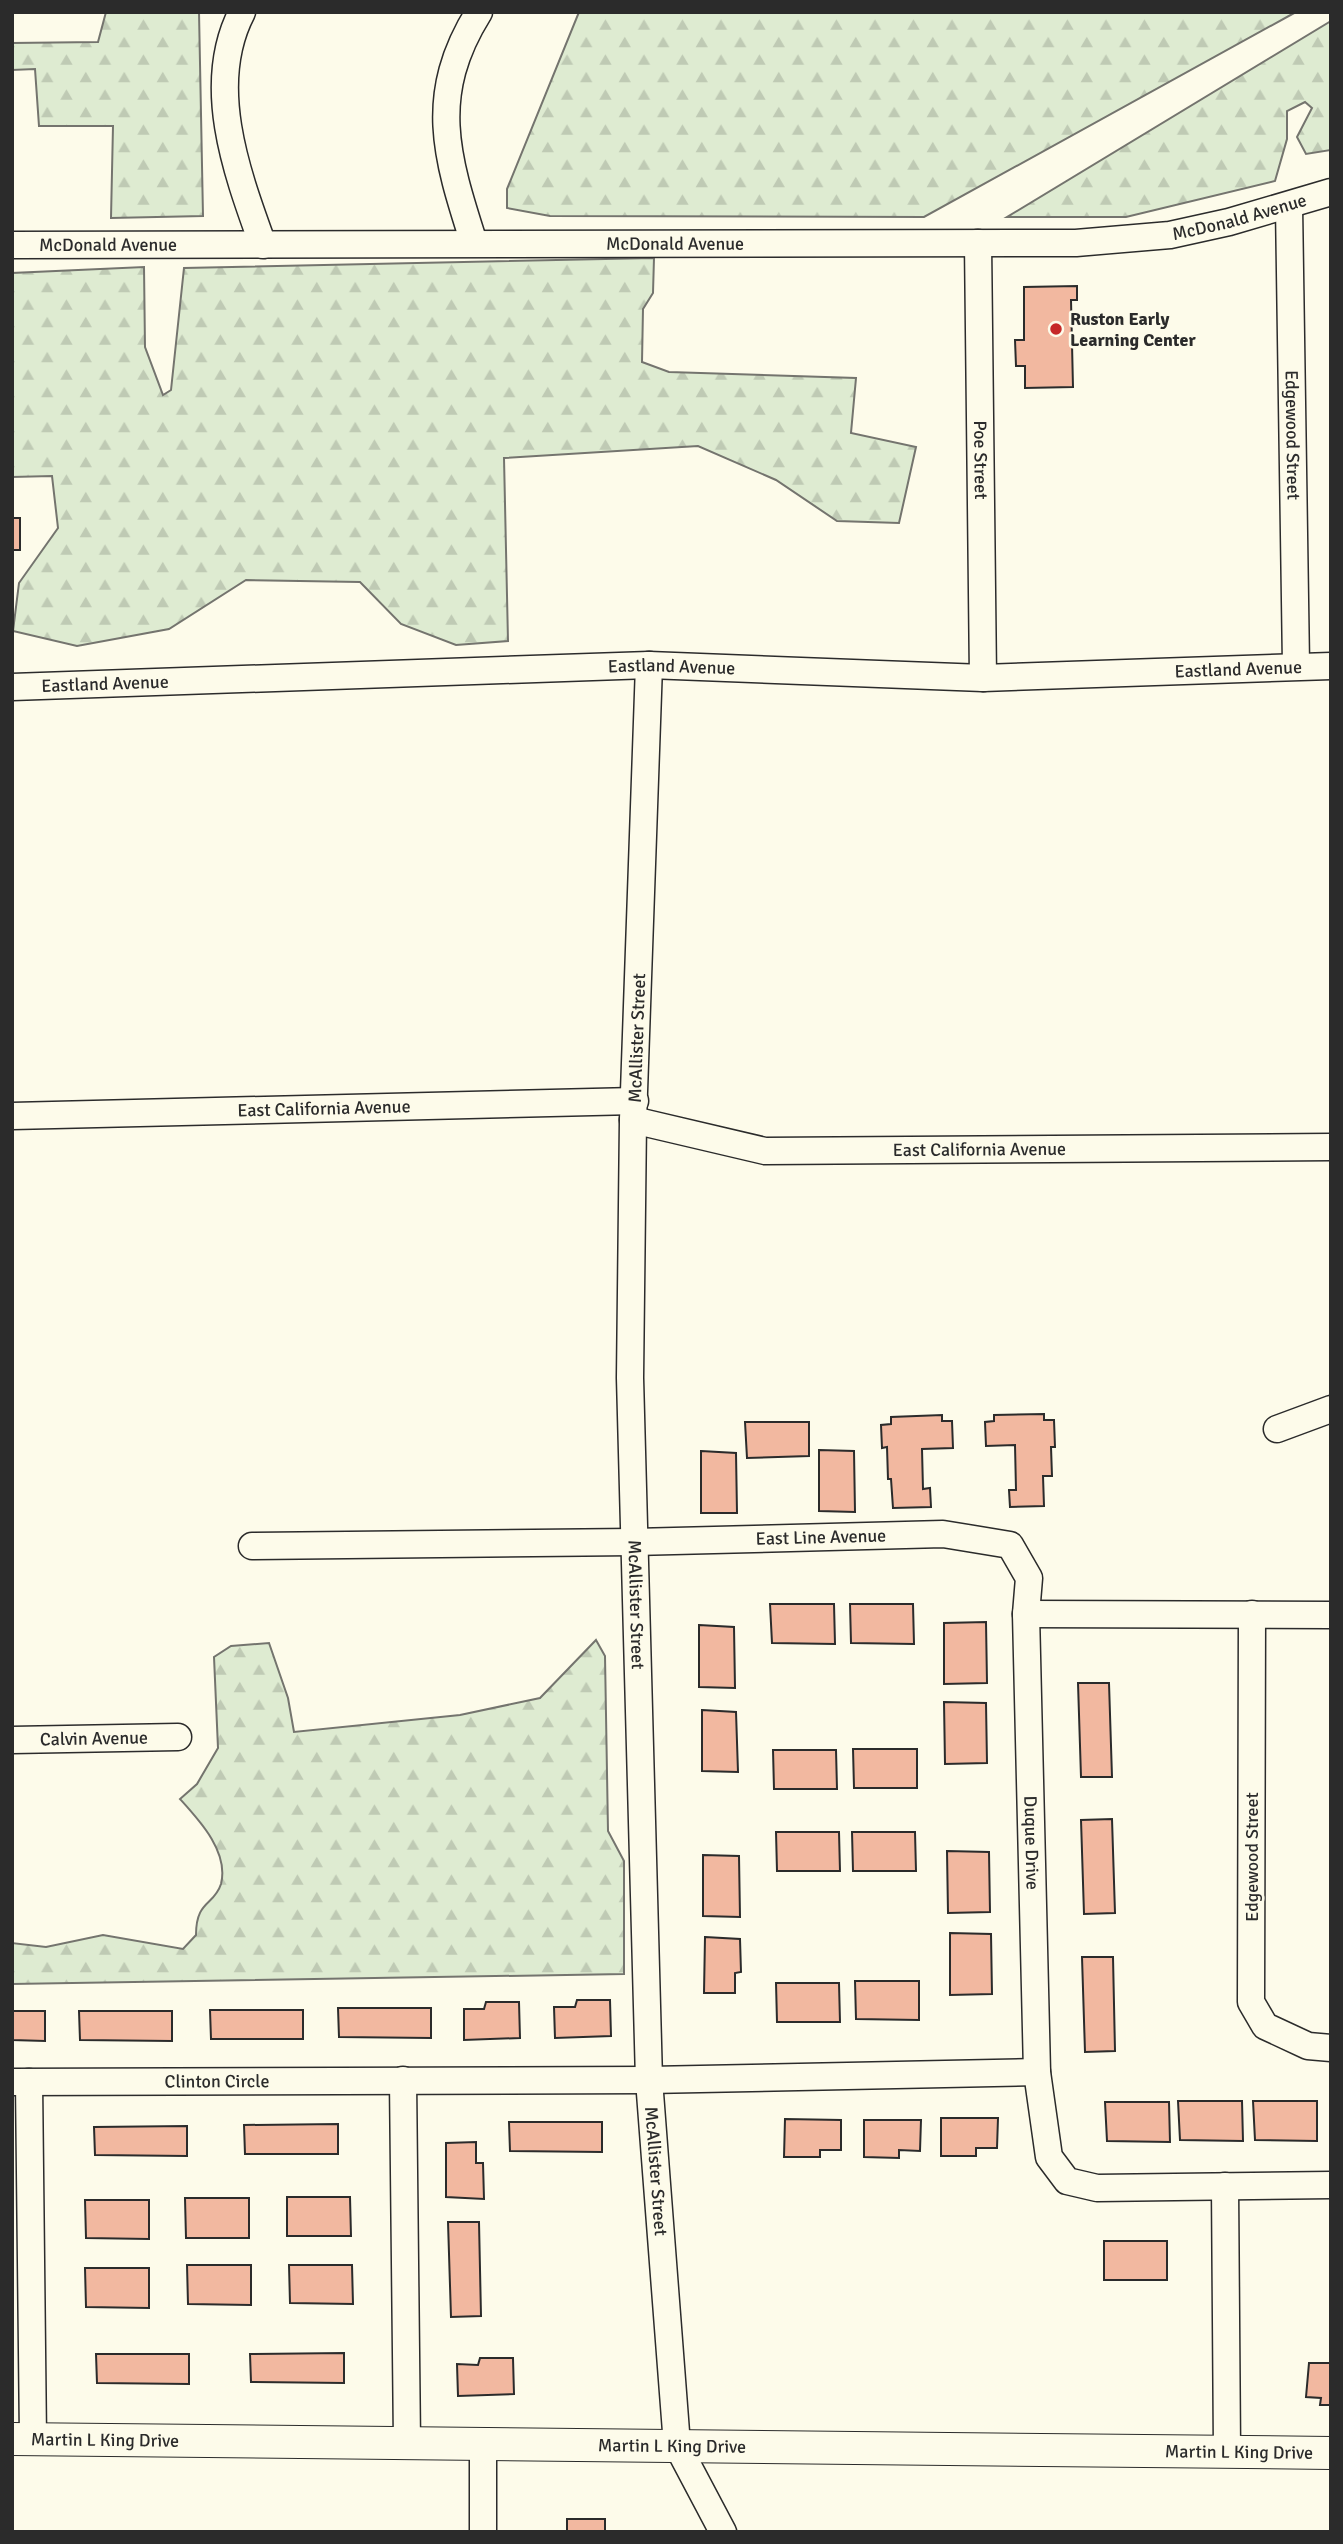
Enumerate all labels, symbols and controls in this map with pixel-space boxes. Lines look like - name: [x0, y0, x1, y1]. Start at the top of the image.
- street label: McDonald Avenue: [1170, 189, 1309, 245]
- street label: McDonald Avenue: [606, 233, 744, 255]
- street label: McDonald Avenue: [39, 234, 177, 256]
- place label: Ruston Early Learning Center: [1070, 308, 1196, 351]
- marker: Ruston Early Learning Center: [1048, 321, 1064, 337]
- street label: Edgewood Street: [1281, 370, 1304, 500]
- street label: Poe Street: [969, 420, 992, 500]
- street label: Eastland Avenue: [607, 654, 736, 679]
- street label: Eastland Avenue: [1174, 656, 1302, 682]
- street label: Eastland Avenue: [41, 671, 169, 697]
- street label: McAllister Street: [624, 973, 650, 1103]
- street label: East California Avenue: [237, 1095, 411, 1122]
- street label: East California Avenue: [893, 1138, 1066, 1161]
- street label: East Line Avenue: [755, 1524, 886, 1550]
- street label: McAllister Street: [623, 1540, 649, 1670]
- street label: Calvin Avenue: [40, 1727, 148, 1750]
- street label: Edgewood Street: [1241, 1792, 1263, 1922]
- street label: Duque Drive: [1019, 1795, 1044, 1890]
- street label: Clinton Circle: [165, 2070, 269, 2093]
- street label: McAllister Street: [640, 2106, 672, 2237]
- street label: Martin L King Drive: [31, 2428, 179, 2452]
- street label: Martin L King Drive: [598, 2434, 746, 2458]
- street label: Martin L King Drive: [1165, 2440, 1313, 2464]

